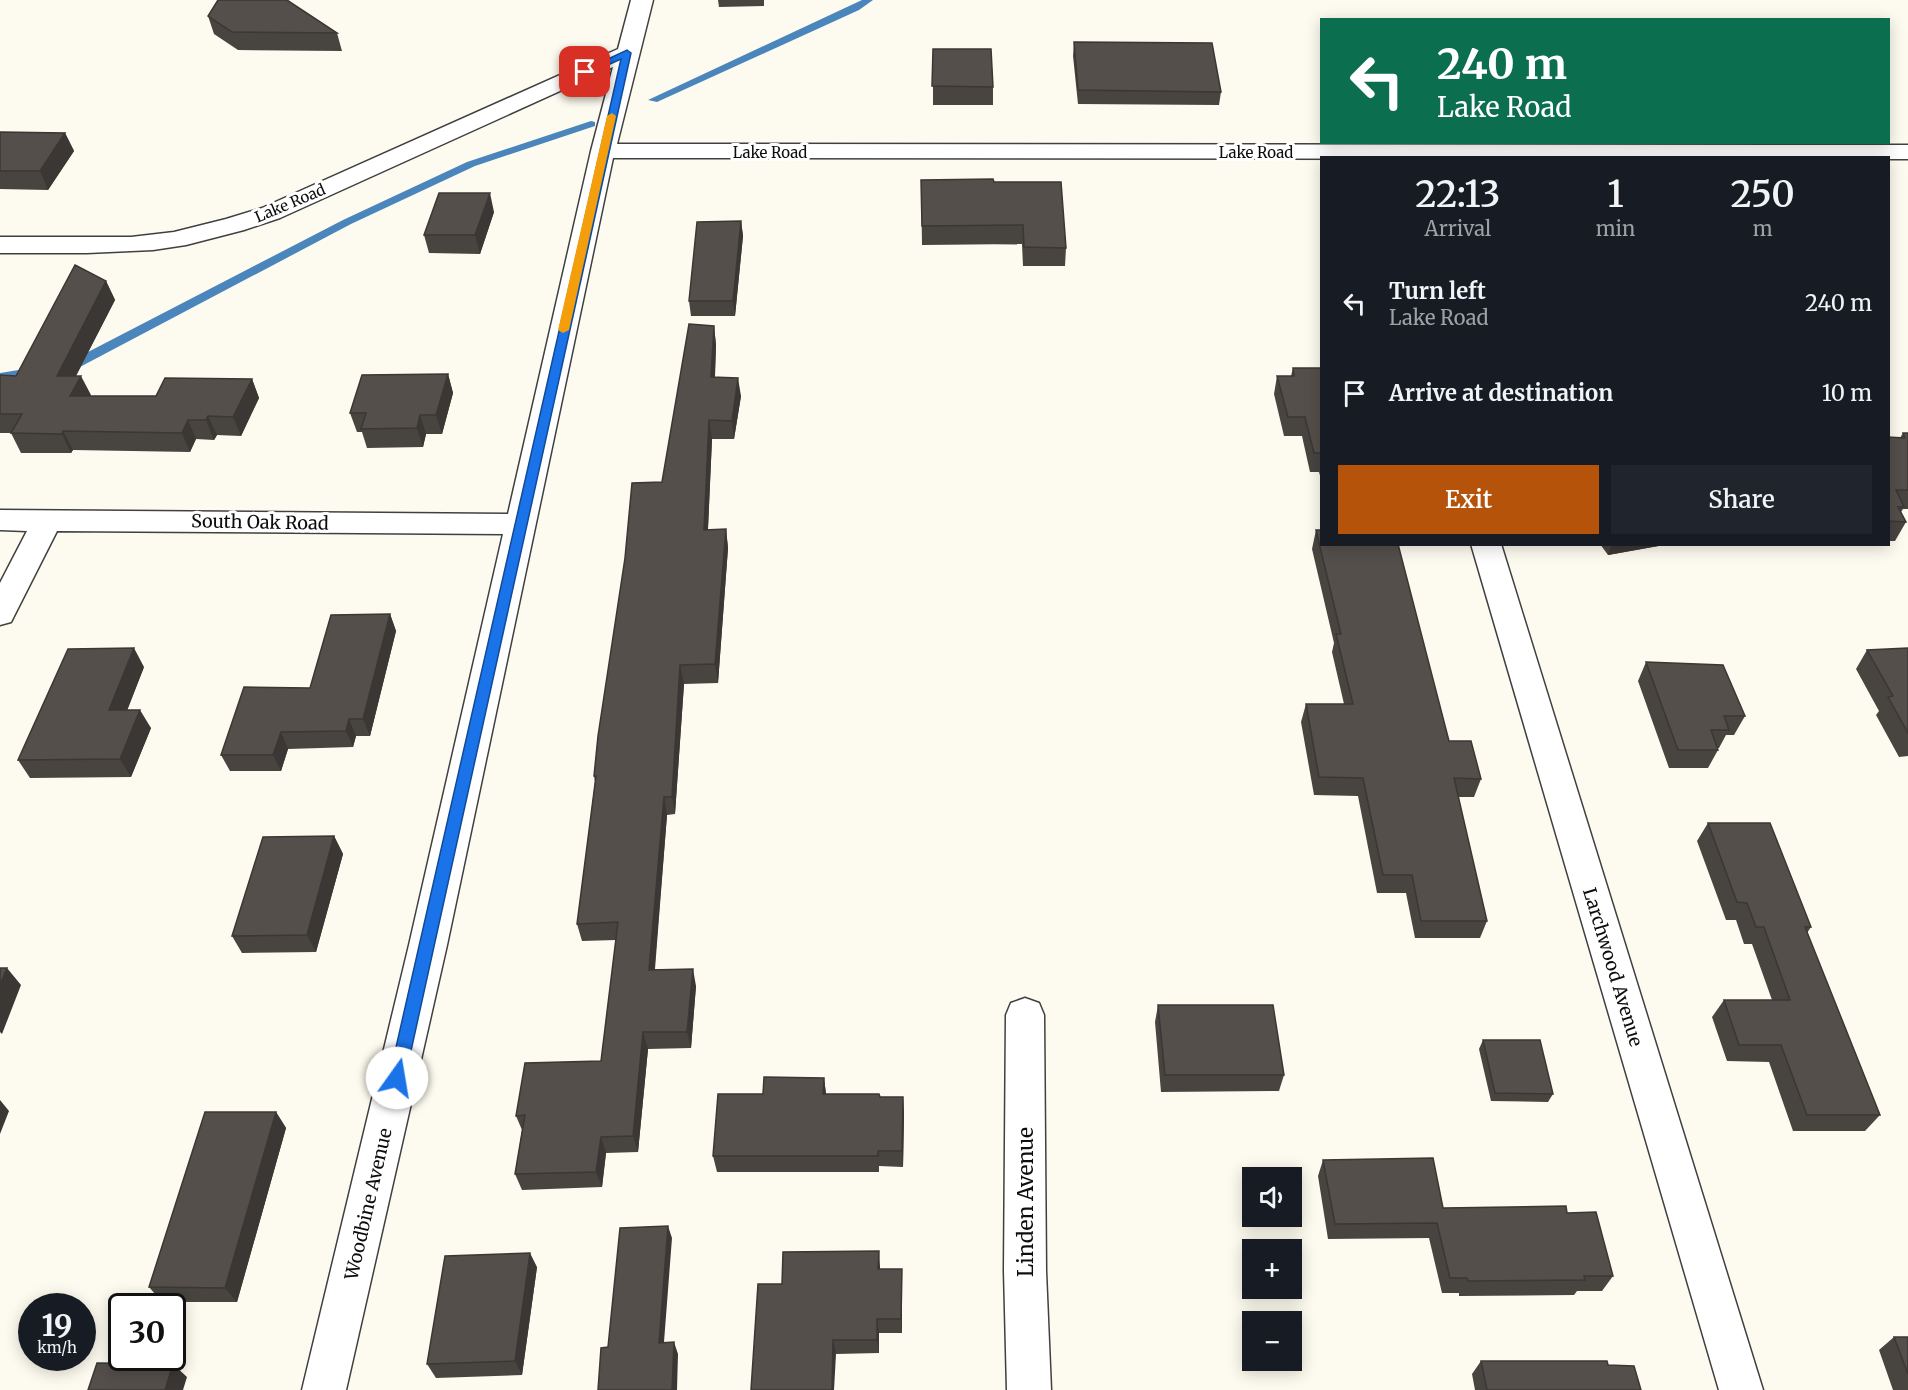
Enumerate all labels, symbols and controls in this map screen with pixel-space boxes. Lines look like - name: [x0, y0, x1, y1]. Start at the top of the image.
- text: 240 m: [1437, 38, 1567, 90]
- icon: left: [1338, 42, 1416, 120]
- pin: [559, 46, 610, 97]
- icon: arrive: [568, 55, 601, 88]
- text: Lake Road: [1437, 90, 1572, 124]
- street label: Lake Road: [733, 143, 807, 162]
- street label: Lake Road: [1219, 143, 1293, 162]
- text: 22:13: [1415, 172, 1500, 217]
- text: 1: [1607, 172, 1624, 217]
- text: 250: [1731, 172, 1795, 217]
- street label: Lake Road: [252, 180, 328, 226]
- text: Arrival: [1424, 216, 1491, 241]
- text: min: [1596, 216, 1635, 241]
- text: m: [1753, 216, 1773, 241]
- text: Turn left: [1389, 277, 1486, 305]
- icon: left: [1338, 287, 1371, 320]
- text: 240 m: [1805, 289, 1872, 317]
- text: Lake Road: [1389, 305, 1489, 330]
- icon: arrive: [1338, 377, 1371, 410]
- text: Arrive at destination: [1389, 379, 1613, 407]
- text: 10 m: [1822, 379, 1872, 407]
- button: Exit: [1338, 465, 1599, 534]
- button: Share: [1611, 465, 1872, 534]
- street label: South Oak Road: [191, 509, 329, 535]
- street label: Larchwood Avenue: [1578, 885, 1648, 1049]
- position arrow: [365, 1046, 429, 1110]
- street label: Woodbine Avenue: [339, 1126, 397, 1283]
- street label: Linden Avenue: [1012, 1127, 1039, 1277]
- map controls: [1242, 1167, 1302, 1371]
- button: sound: [1242, 1167, 1302, 1227]
- button: +: [1242, 1239, 1302, 1299]
- speed limit sign: 30: [108, 1293, 186, 1371]
- text: 19: [41, 1306, 73, 1344]
- button: −: [1242, 1311, 1302, 1371]
- text: km/h: [37, 1338, 77, 1357]

